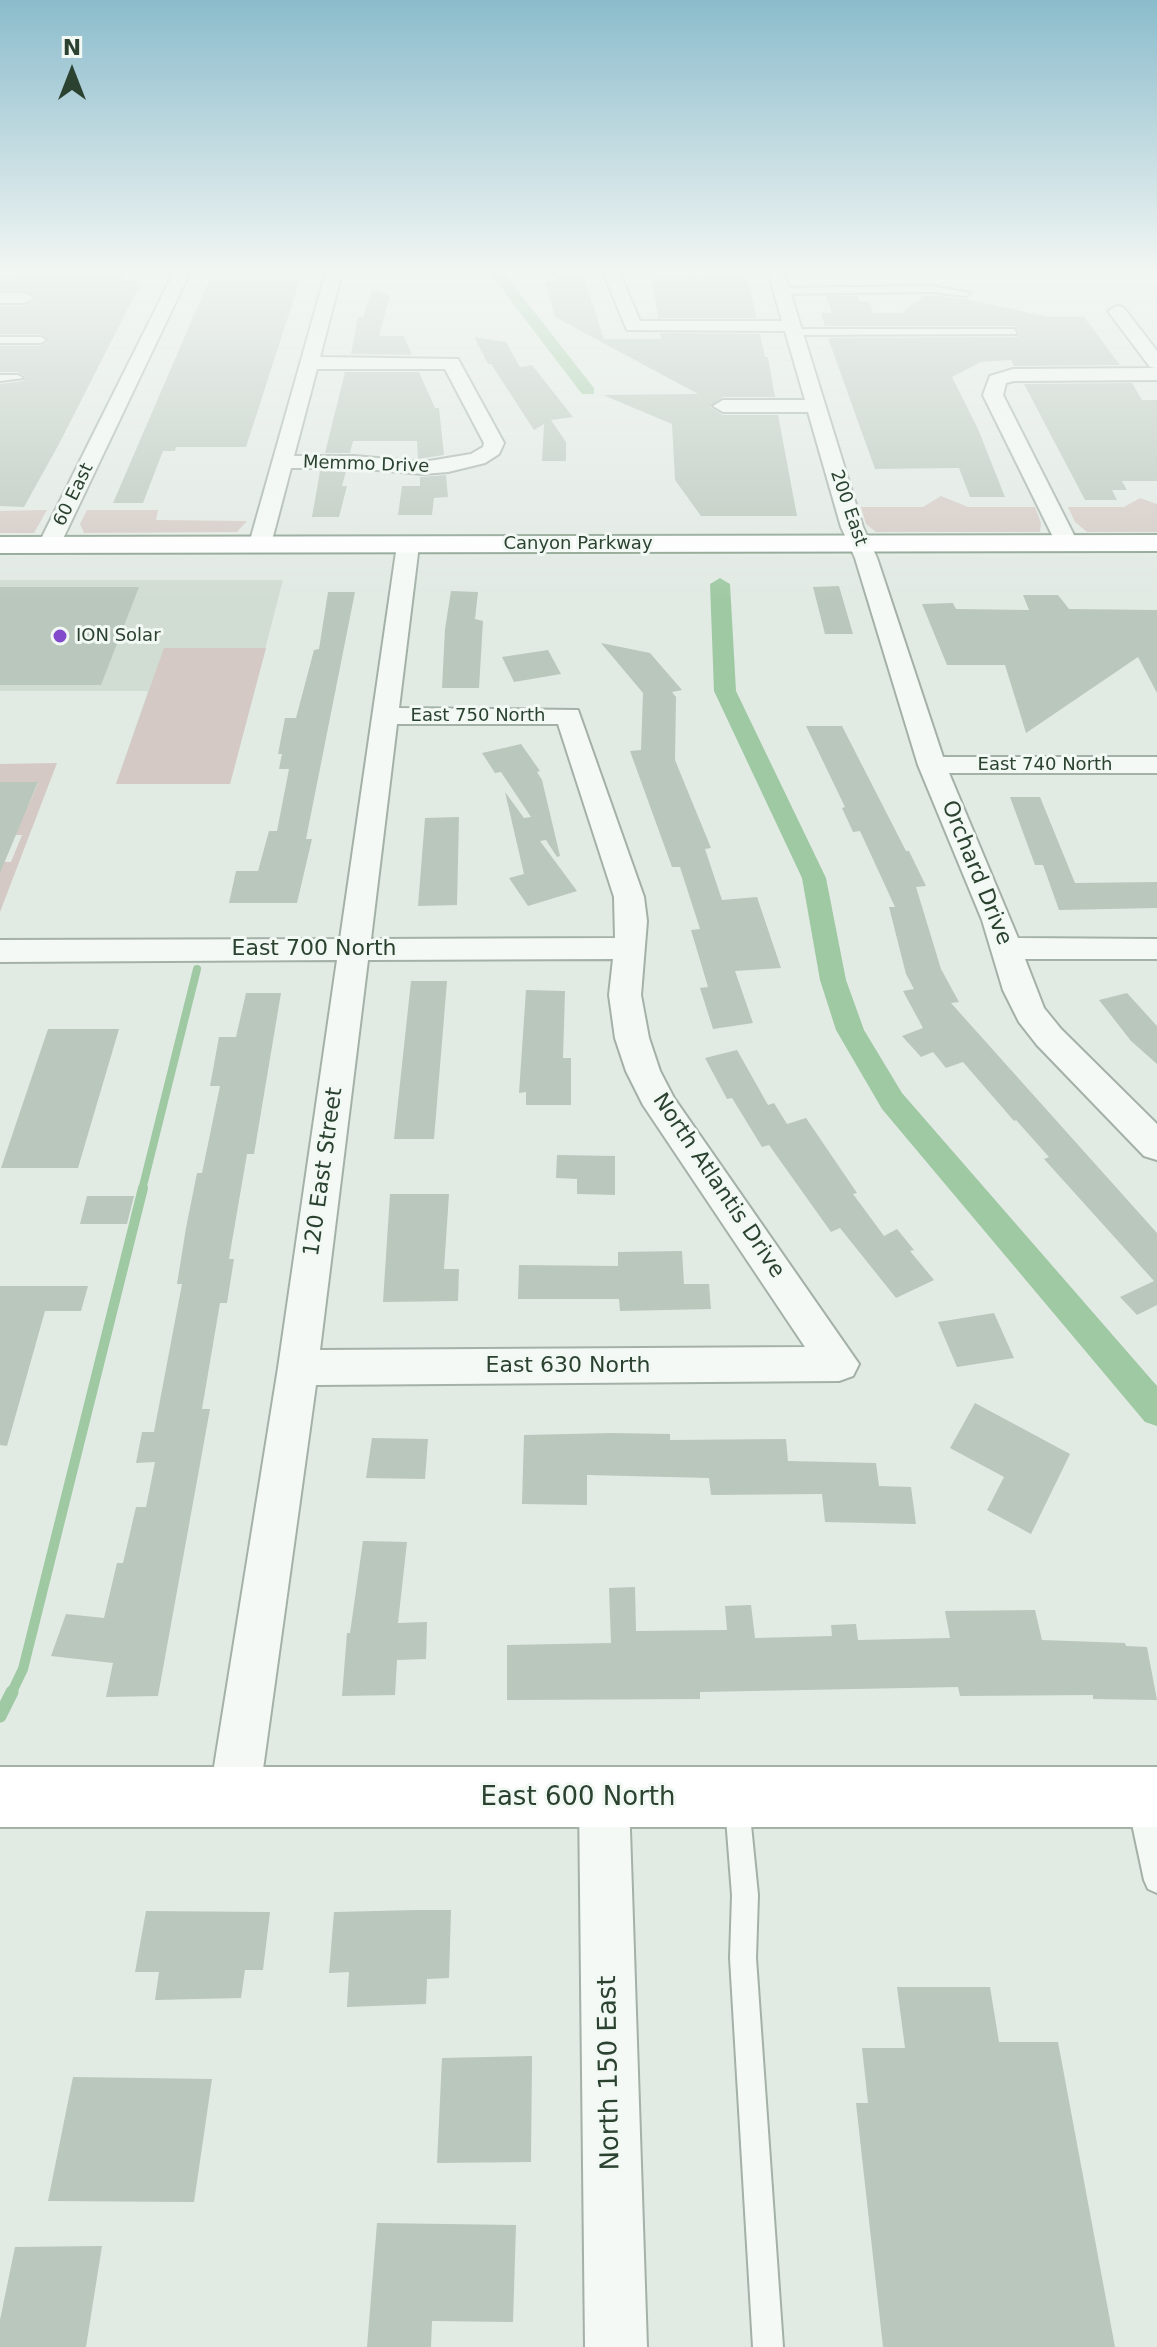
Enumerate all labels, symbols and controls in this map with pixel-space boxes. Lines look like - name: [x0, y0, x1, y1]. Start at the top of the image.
- north arrow: [32, 32, 112, 112]
- text: N: [63, 35, 81, 60]
- street label: Memmo Drive: [302, 452, 430, 478]
- street label: 60 East: [50, 460, 98, 530]
- street label: 200 East: [825, 467, 871, 549]
- street label: Canyon Parkway: [503, 533, 653, 555]
- place label: ION Solar: [76, 625, 161, 647]
- marker: ION Solar: [51, 627, 69, 645]
- street label: East 750 North: [411, 705, 545, 727]
- street label: East 740 North: [978, 754, 1112, 776]
- street label: Orchard Drive: [935, 797, 1017, 949]
- street label: East 700 North: [232, 936, 396, 962]
- street label: 120 East Street: [299, 1086, 349, 1258]
- street label: North Atlantis Drive: [646, 1089, 790, 1283]
- street label: East 630 North: [486, 1353, 650, 1379]
- street label: East 600 North: [481, 1782, 675, 1814]
- street label: North 150 East: [593, 1975, 627, 2171]

